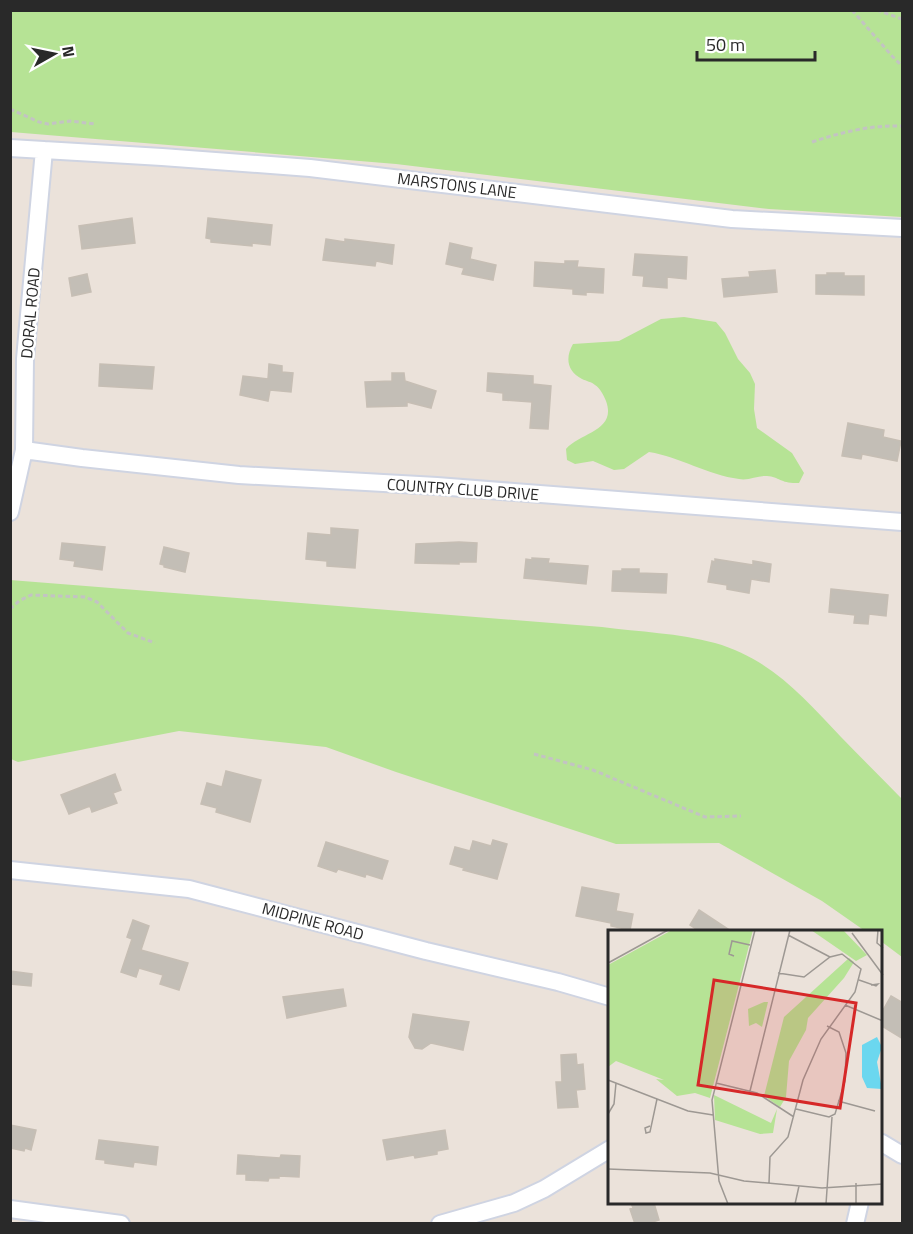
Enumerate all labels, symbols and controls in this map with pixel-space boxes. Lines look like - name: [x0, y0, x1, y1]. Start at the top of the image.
- north arrow: [24, 24, 84, 84]
- scale bar: [697, 24, 816, 62]
- text: 50 m: [706, 31, 745, 58]
- text: N: [56, 44, 82, 59]
- street label: MARSTONS LANE: [396, 166, 518, 204]
- street label: DORAL ROAD: [14, 266, 46, 360]
- street label: COUNTRY CLUB DRIVE: [386, 472, 540, 506]
- street label: MIDPINE ROAD: [259, 896, 367, 946]
- inset map: [608, 930, 883, 1204]

